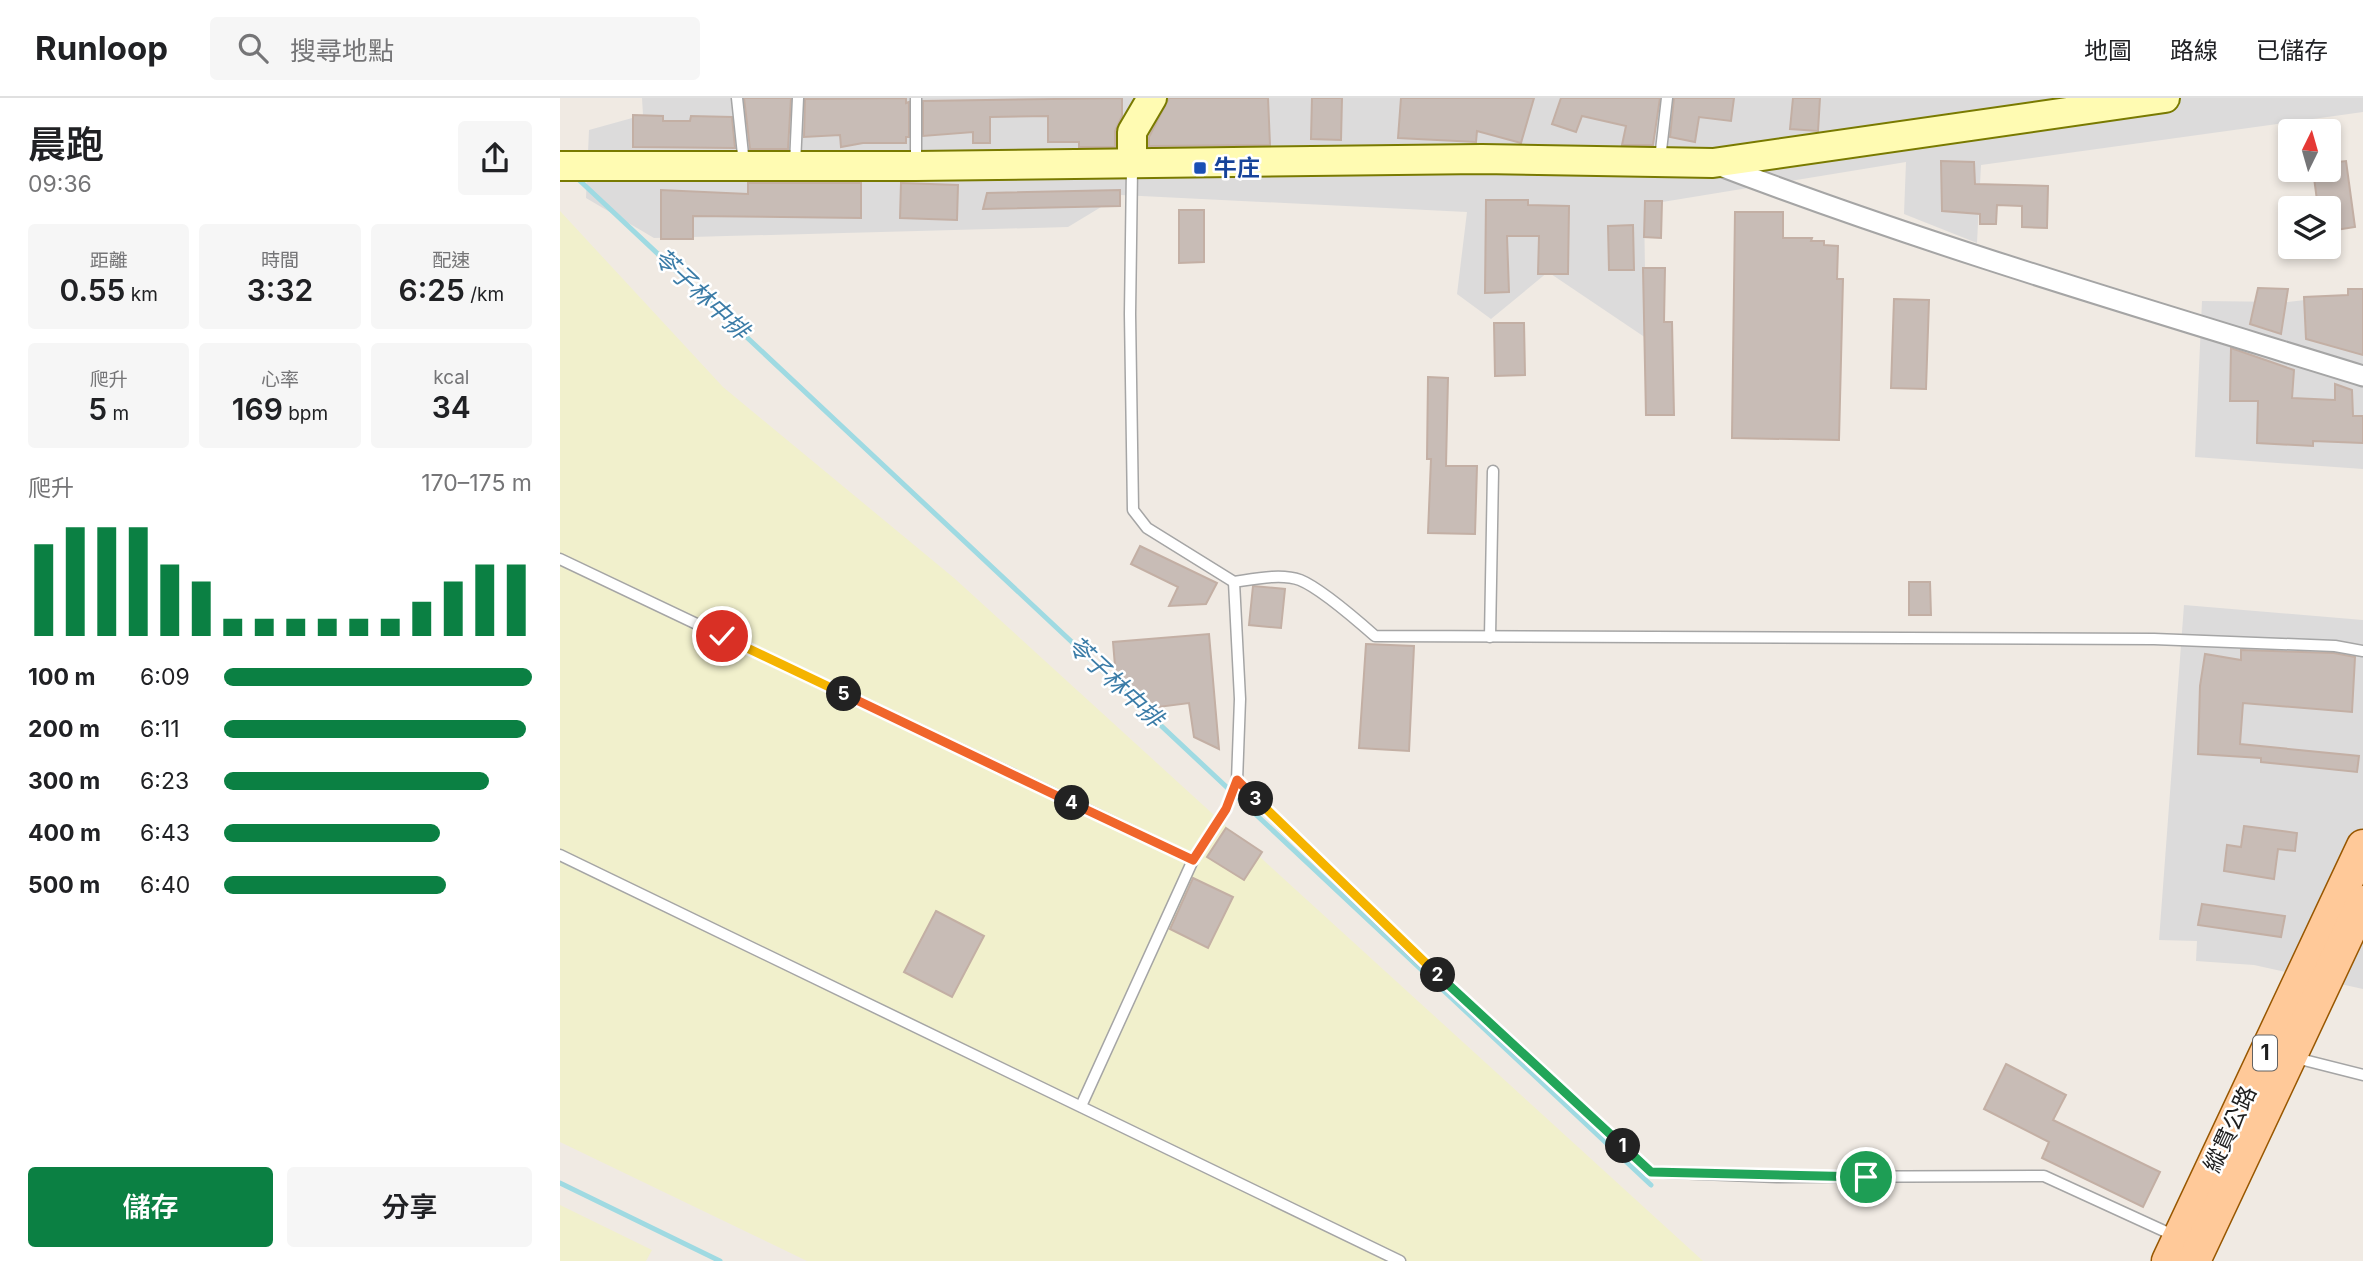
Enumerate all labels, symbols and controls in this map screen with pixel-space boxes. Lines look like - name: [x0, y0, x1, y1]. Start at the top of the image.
- search box: [210, 17, 700, 80]
- text: Runloop: [35, 28, 168, 68]
- icon: search: [234, 29, 272, 67]
- text: 搜尋地點: [290, 35, 394, 66]
- text: 地圖: [2084, 36, 2132, 65]
- text: 路線: [2170, 36, 2218, 65]
- text: 已儲存: [2256, 36, 2328, 65]
- north arrow: [2278, 119, 2342, 182]
- map controls: [2278, 119, 2341, 259]
- text: 晨跑: [28, 121, 104, 167]
- button: share: [458, 121, 532, 195]
- place label: 牛庄: [1214, 154, 1260, 182]
- marker: 牛庄: [1192, 160, 1208, 176]
- text: 09:36: [28, 170, 92, 198]
- button: layers: [2278, 196, 2341, 259]
- water label: 苓子林中排: [648, 242, 757, 347]
- text: 距離: [90, 249, 128, 272]
- text: 時間: [261, 249, 299, 272]
- text: 配速: [432, 249, 470, 272]
- text: 0.55: [59, 272, 125, 308]
- text: 3:32: [247, 272, 313, 308]
- text: 6:25: [399, 272, 465, 308]
- text: km: [125, 283, 158, 306]
- text: /km: [465, 283, 504, 306]
- text: kcal: [433, 366, 469, 389]
- text: 爬升: [90, 368, 128, 391]
- text: 心率: [261, 368, 299, 391]
- text: 34: [432, 389, 471, 425]
- text: 5: [88, 391, 107, 427]
- text: 169: [232, 391, 283, 427]
- text: m: [107, 402, 129, 425]
- text: bpm: [283, 402, 328, 425]
- text: 170–175 m: [421, 469, 532, 497]
- text: 爬升: [28, 474, 74, 502]
- pin: [692, 606, 752, 666]
- icon: check: [703, 617, 741, 655]
- water label: 苓子林中排: [1062, 630, 1171, 735]
- text: 100 m: [28, 663, 95, 691]
- text: 6:09: [140, 663, 190, 691]
- pin: 5: [826, 676, 862, 712]
- text: 5: [837, 682, 850, 705]
- text: 200 m: [28, 715, 100, 743]
- text: 6:11: [140, 715, 180, 743]
- text: 300 m: [28, 767, 100, 795]
- text: 6:23: [140, 767, 189, 795]
- pin: 3: [1238, 782, 1274, 816]
- pin: 4: [1054, 786, 1090, 820]
- text: 3: [1249, 787, 1262, 810]
- text: 4: [1065, 791, 1078, 814]
- text: 400 m: [28, 819, 101, 847]
- text: 6:43: [140, 819, 190, 847]
- text: 500 m: [28, 871, 100, 899]
- text: 6:40: [140, 871, 190, 899]
- pin: 2: [1420, 958, 1456, 992]
- text: 2: [1432, 963, 1443, 986]
- road number: 1: [2253, 1035, 2277, 1070]
- street label: 縱貫公路: [2198, 1081, 2262, 1177]
- pin: 1: [1606, 1128, 1640, 1164]
- text: 1: [1618, 1134, 1627, 1157]
- pin: [1836, 1147, 1896, 1207]
- icon: arrive: [1847, 1158, 1885, 1196]
- button: 儲存: [28, 1167, 273, 1247]
- button: 分享: [287, 1167, 532, 1247]

